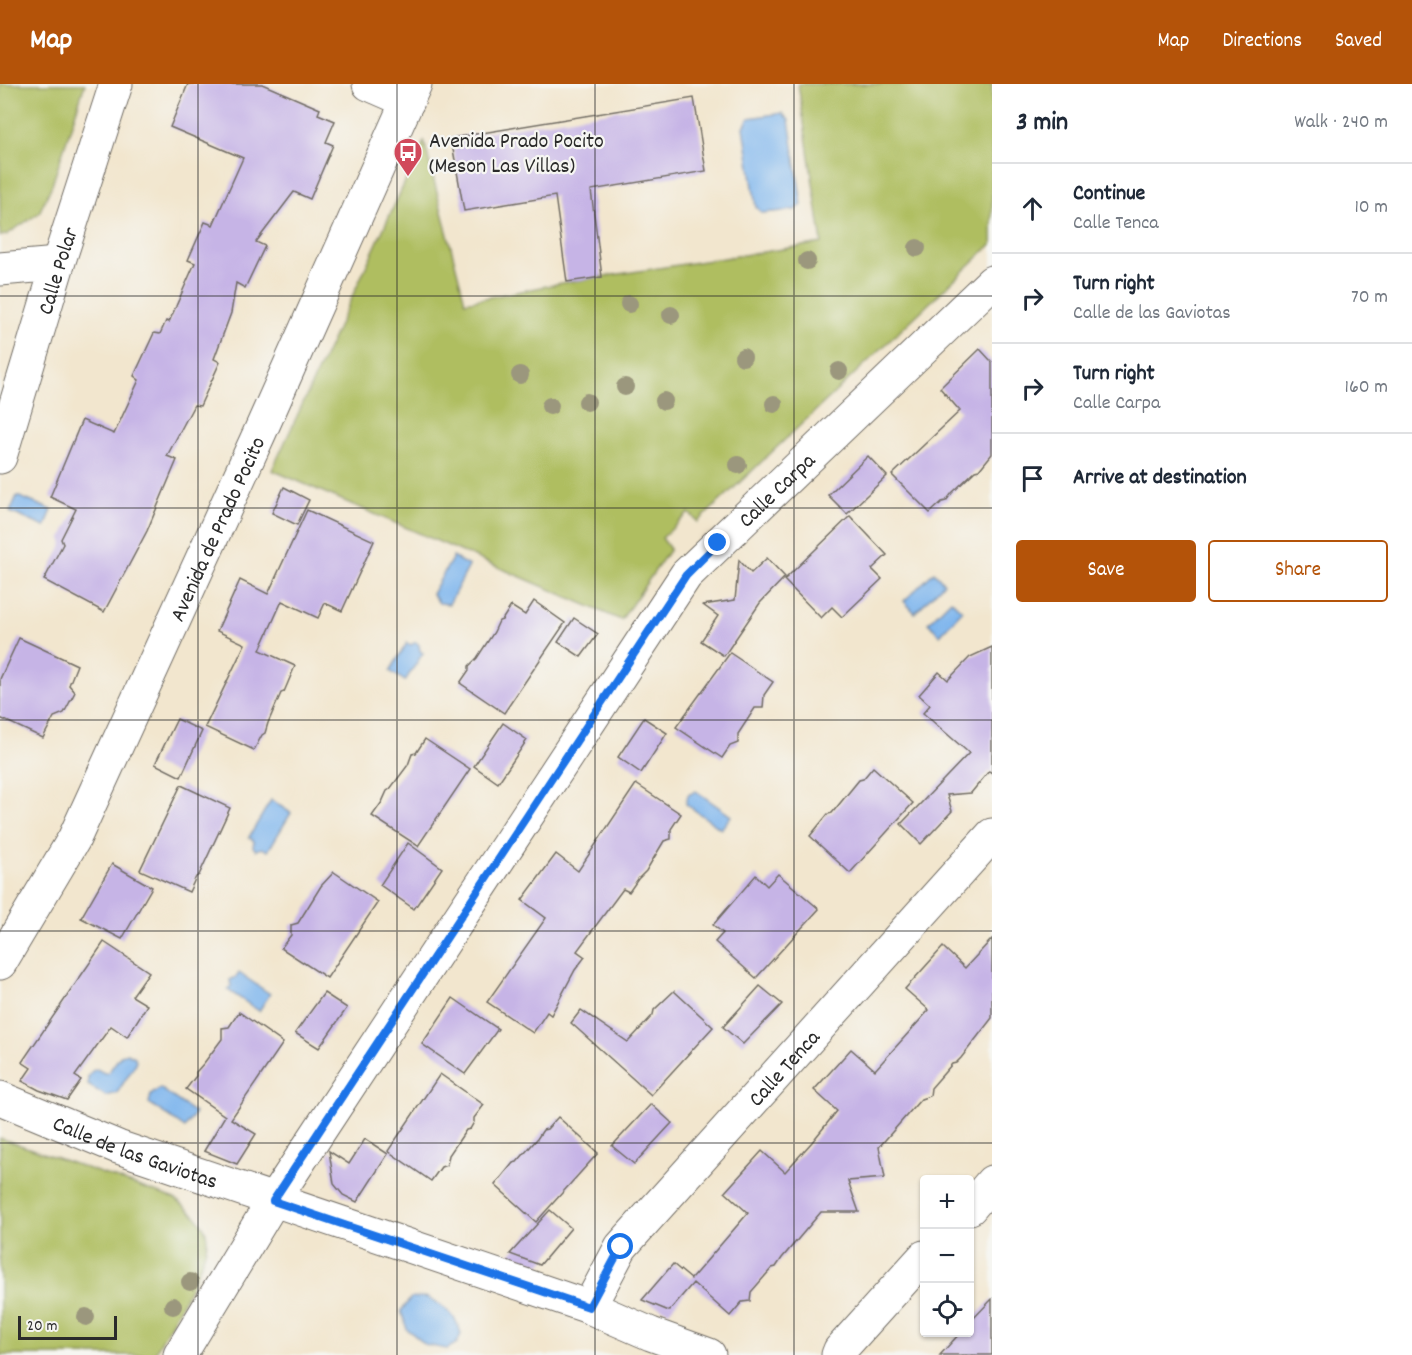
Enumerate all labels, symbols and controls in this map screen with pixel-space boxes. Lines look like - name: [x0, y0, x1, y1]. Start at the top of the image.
- text: Map: [30, 22, 72, 62]
- text: Map: [1158, 27, 1189, 57]
- text: Directions: [1222, 27, 1302, 57]
- text: Saved: [1335, 27, 1382, 57]
- text: 3 min: [1016, 105, 1068, 142]
- text: Walk · 240 m: [1294, 109, 1388, 137]
- place label: Avenida Prado Pocito (Meson Las Villas): [429, 127, 604, 183]
- bus stop icon: Avenida Prado Pocito (Meson Las Villas): [392, 136, 424, 178]
- text: Continue: [1073, 179, 1145, 210]
- icon: ahead: [1016, 192, 1049, 225]
- text: 10 m: [1354, 194, 1388, 222]
- text: Calle Tenca: [1073, 210, 1159, 238]
- street label: Calle Polar: [32, 223, 88, 319]
- text: Turn right: [1073, 269, 1155, 300]
- icon: right: [1016, 282, 1049, 315]
- text: 70 m: [1351, 284, 1388, 312]
- text: Calle de las Gaviotas: [1073, 300, 1231, 328]
- text: Turn right: [1073, 359, 1155, 390]
- icon: right: [1016, 372, 1049, 405]
- text: 160 m: [1345, 374, 1388, 402]
- text: Calle Carpa: [1073, 390, 1160, 418]
- street label: Avenida de Prado Pocito: [163, 432, 275, 627]
- street label: Calle Carpa: [733, 447, 824, 536]
- icon: arrive: [1016, 462, 1049, 495]
- text: Arrive at destination: [1073, 463, 1247, 494]
- route end: [704, 529, 730, 555]
- button: Save: [1016, 540, 1196, 602]
- button: Share: [1208, 540, 1388, 602]
- street label: Calle Tenca: [742, 1024, 829, 1115]
- street label: Calle de las Gaviotas: [47, 1110, 221, 1199]
- map controls: [920, 1175, 974, 1337]
- button: +: [920, 1175, 974, 1229]
- button: −: [920, 1229, 974, 1283]
- route start: [607, 1233, 633, 1259]
- button: locate: [920, 1283, 974, 1337]
- scale bar: [18, 1313, 117, 1340]
- text: 20 m: [27, 1315, 57, 1338]

